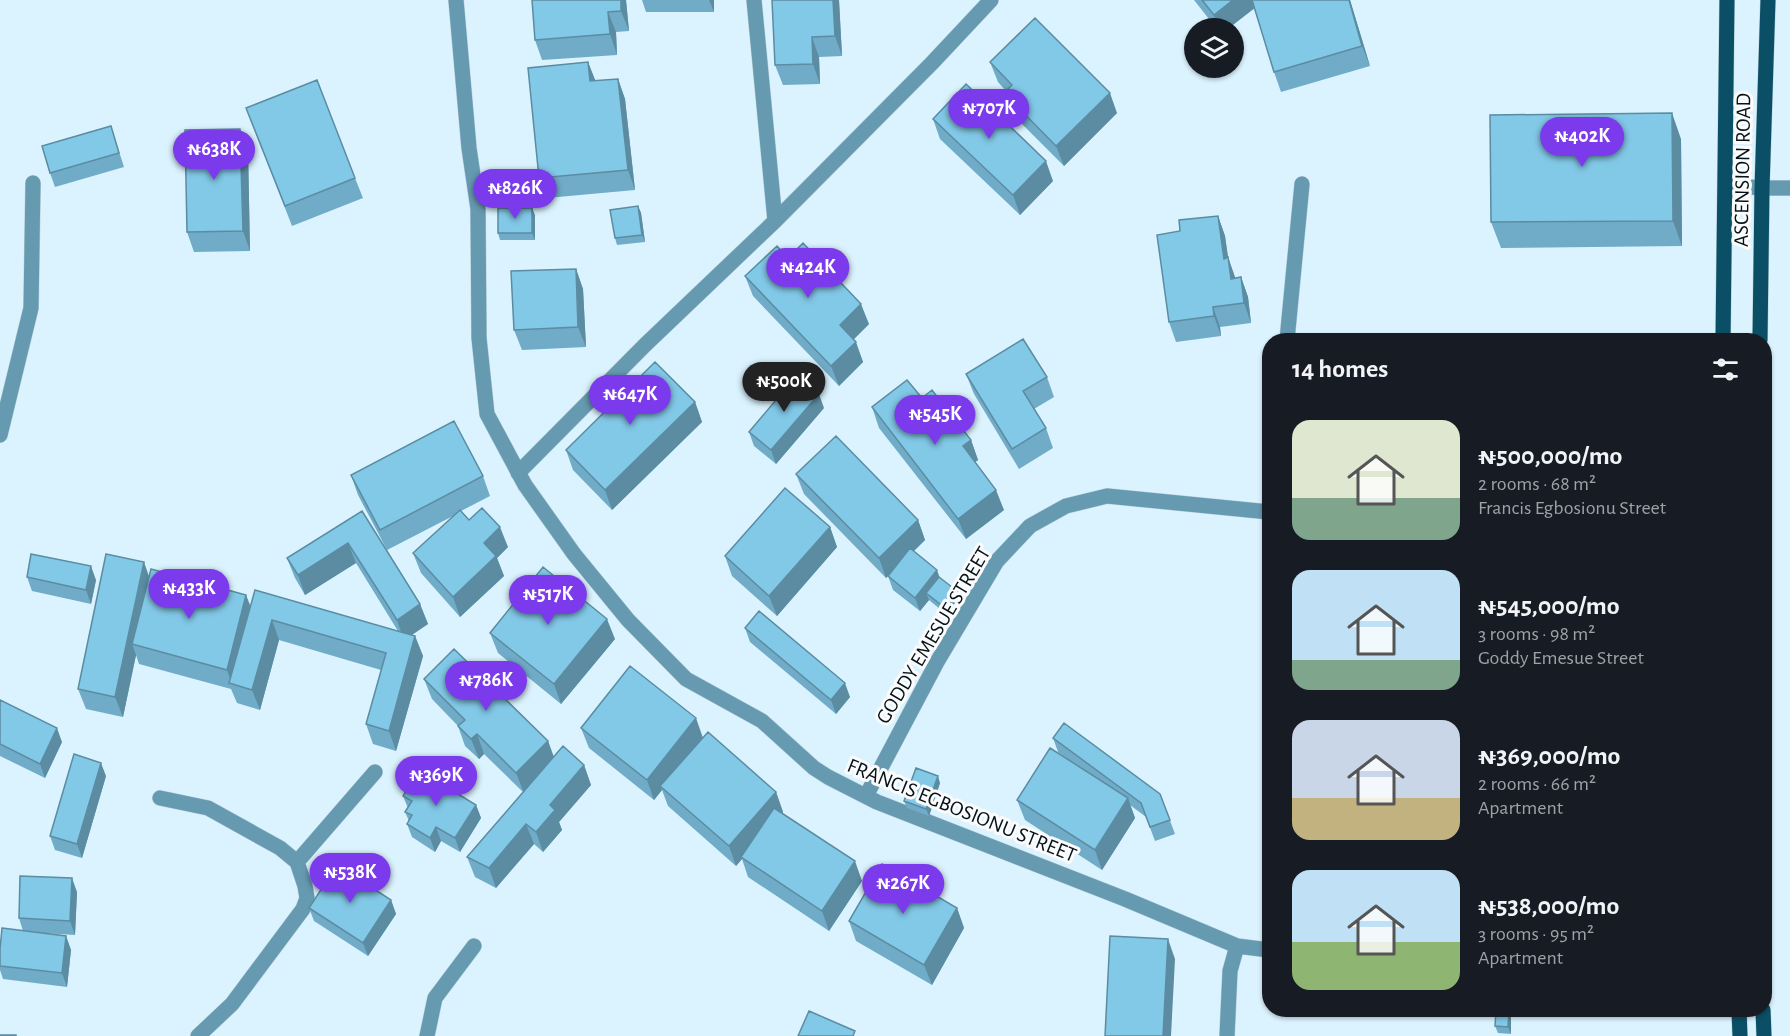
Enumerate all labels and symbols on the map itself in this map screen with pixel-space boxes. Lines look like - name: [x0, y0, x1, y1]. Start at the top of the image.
- pin: ₦707K: [947, 89, 1031, 140]
- street label: ASCENSION ROAD: [1731, 93, 1754, 247]
- pin: ₦402K: [1540, 117, 1624, 168]
- pin: ₦638K: [172, 130, 256, 181]
- pin: ₦826K: [473, 169, 557, 220]
- pin: ₦424K: [766, 248, 850, 299]
- pin: ₦500K: [742, 362, 826, 413]
- pin: ₦647K: [588, 375, 672, 426]
- pin: ₦545K: [893, 395, 977, 446]
- street label: GODDY EMESUE STREET: [872, 543, 995, 727]
- pin: ₦433K: [147, 569, 231, 620]
- pin: ₦517K: [506, 575, 590, 626]
- pin: ₦786K: [444, 661, 528, 712]
- street label: FRANCIS EGBOSIONU STREET: [844, 755, 1079, 866]
- pin: ₦369K: [394, 756, 478, 807]
- pin: ₦538K: [308, 853, 392, 904]
- pin: ₦267K: [861, 864, 945, 915]

